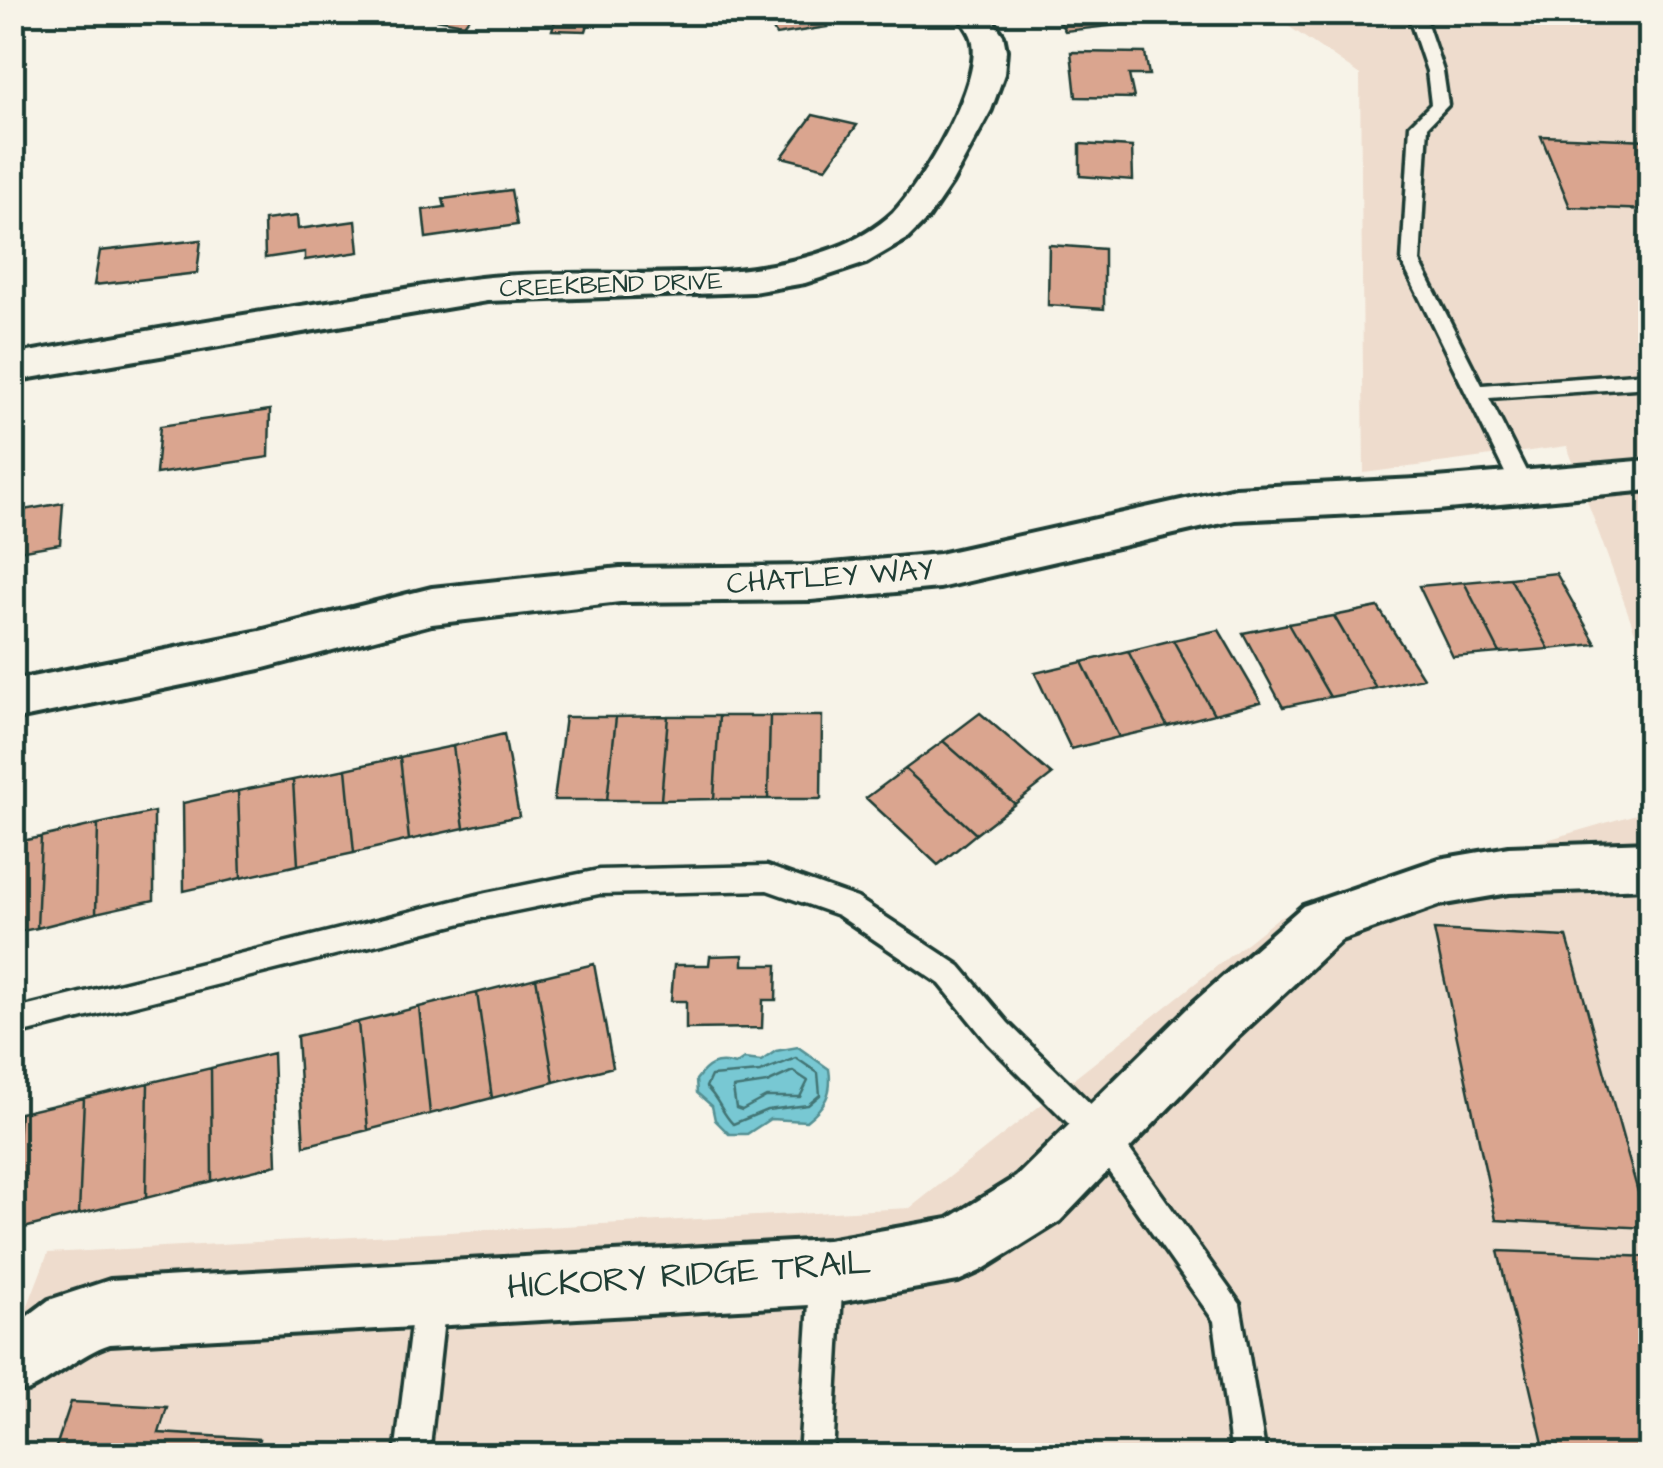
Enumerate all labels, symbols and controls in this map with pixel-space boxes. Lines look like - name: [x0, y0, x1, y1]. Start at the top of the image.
- street label: CREEKBEND DRIVE: [499, 264, 723, 306]
- street label: CHATLEY WAY: [725, 549, 935, 605]
- street label: HICKORY RIDGE TRAIL: [506, 1238, 872, 1312]

